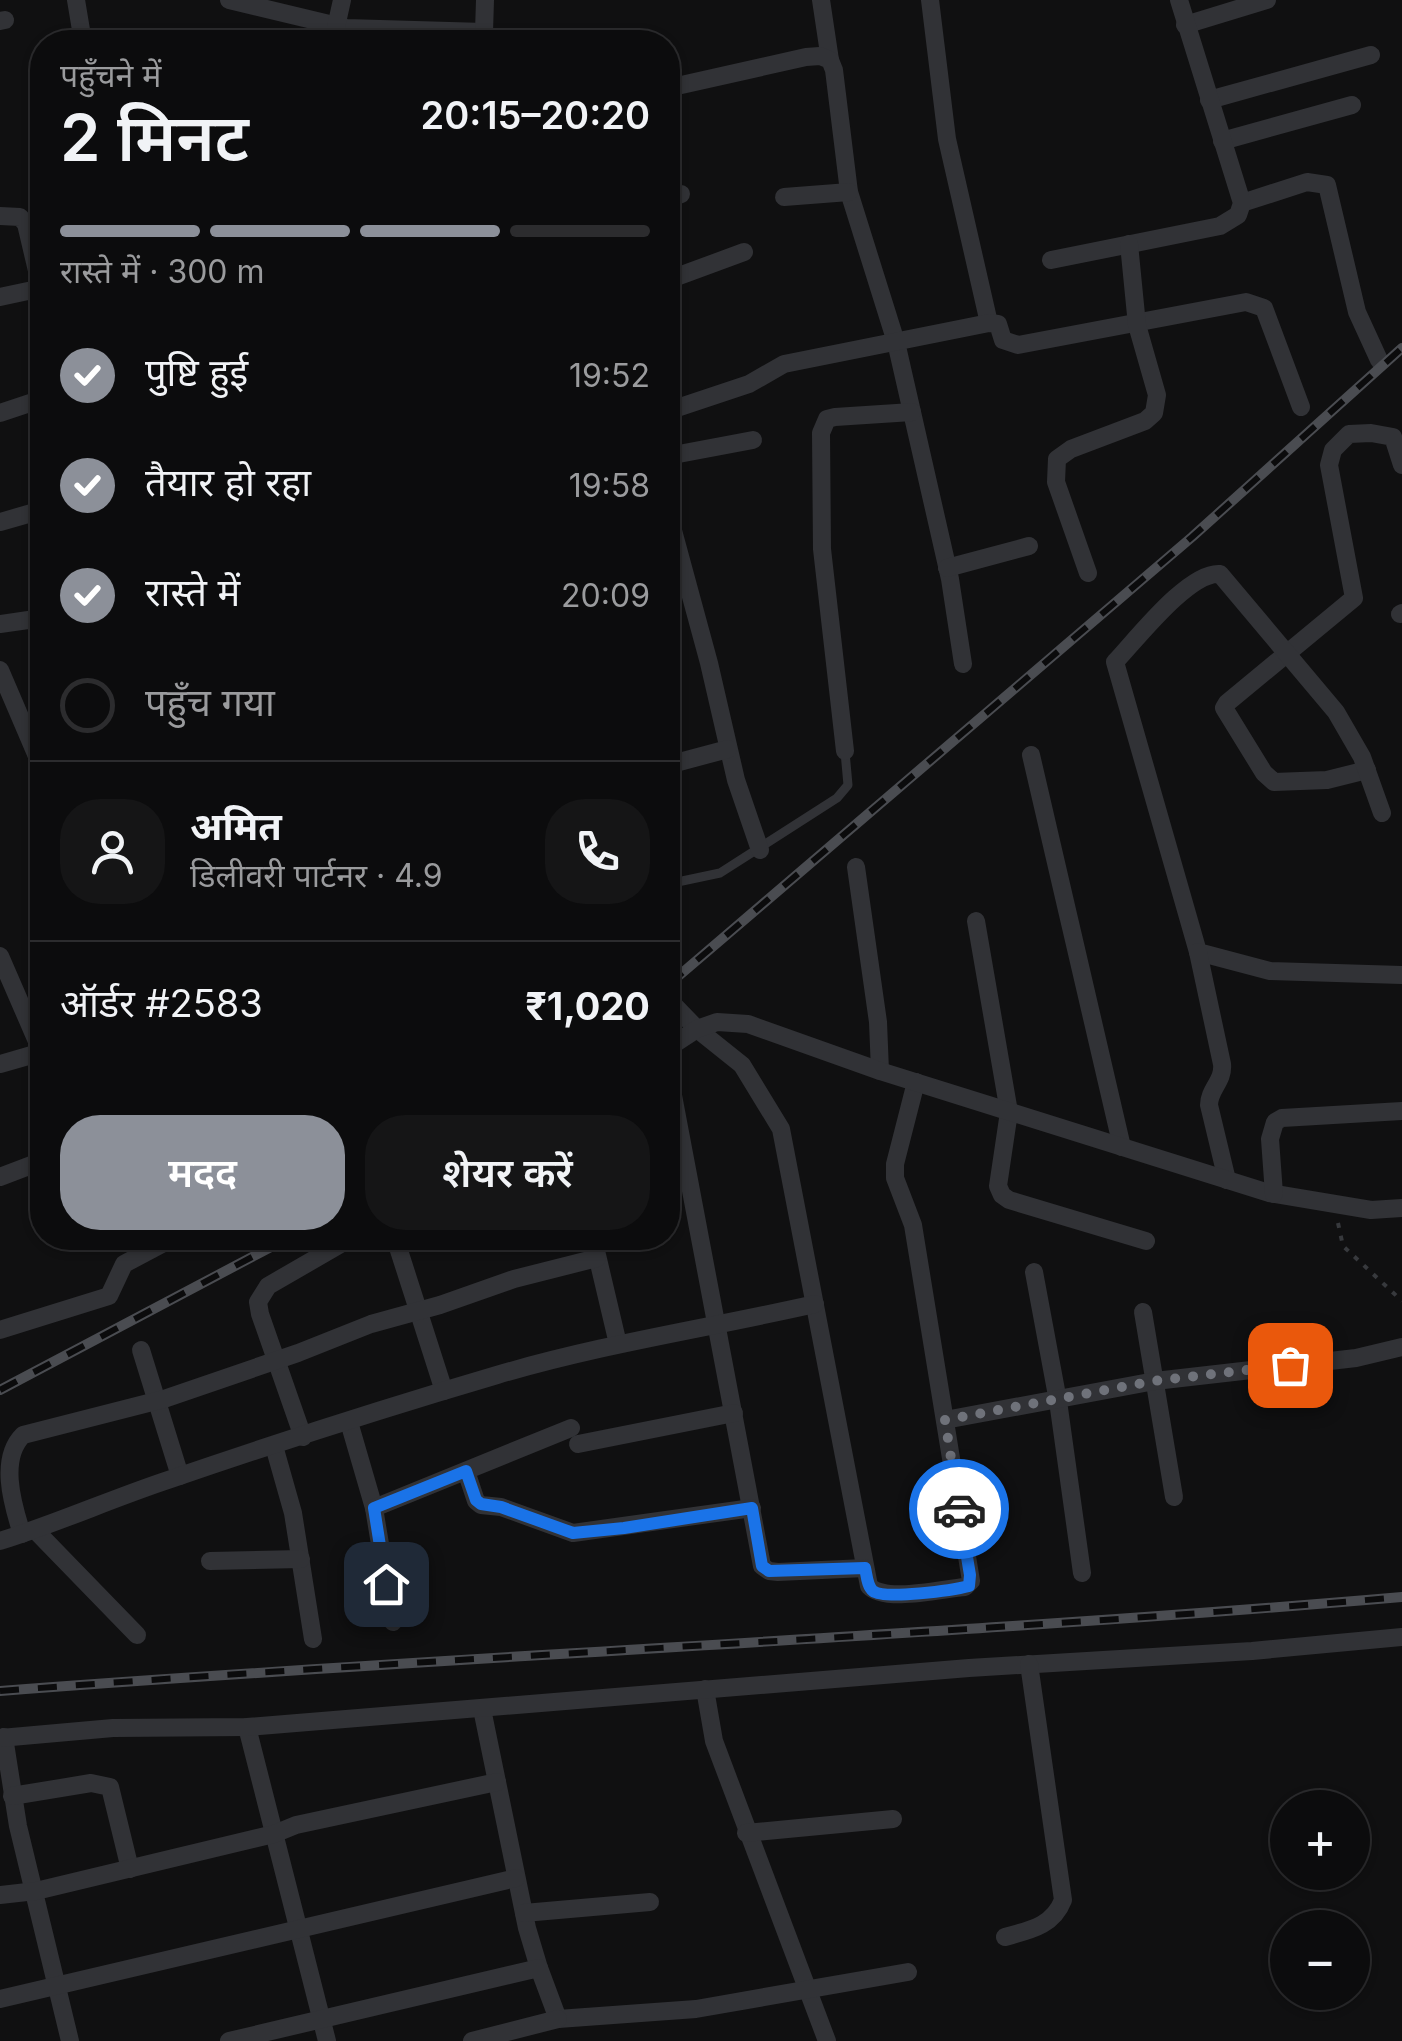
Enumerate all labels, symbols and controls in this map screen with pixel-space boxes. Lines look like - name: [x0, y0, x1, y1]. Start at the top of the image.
- text: पहुँचने में: [60, 56, 161, 95]
- text: 20:15–20:20: [421, 92, 650, 138]
- text: 2 मिनट: [60, 98, 249, 177]
- text: रास्ते में · 300 m: [60, 252, 265, 291]
- icon: check: [60, 348, 115, 403]
- text: पुष्टि हुई: [145, 349, 248, 395]
- text: 19:52: [569, 356, 650, 395]
- icon: check: [60, 458, 115, 513]
- text: तैयार हो रहा: [145, 459, 311, 505]
- text: 19:58: [569, 466, 650, 505]
- icon: check: [60, 568, 115, 623]
- text: रास्ते में: [145, 569, 240, 615]
- text: 20:09: [561, 576, 650, 615]
- text: पहुँच गया: [145, 679, 275, 725]
- button: person: [60, 799, 165, 904]
- button: phone: [545, 799, 650, 904]
- text: अमित: [190, 803, 282, 849]
- text: डिलीवरी पार्टनर · 4.9: [190, 856, 443, 895]
- text: ऑर्डर #2583: [60, 980, 263, 1026]
- text: ₹1,020: [525, 983, 650, 1029]
- button: मदद: [60, 1115, 345, 1230]
- button: शेयर करें: [365, 1115, 650, 1230]
- pin: [1248, 1323, 1333, 1408]
- icon: bag: [1263, 1338, 1318, 1393]
- courier: [909, 1459, 1009, 1559]
- icon: car: [932, 1482, 987, 1537]
- pin: [344, 1542, 429, 1627]
- icon: home: [359, 1557, 414, 1612]
- map controls: [1270, 1790, 1370, 2010]
- button: +: [1270, 1790, 1370, 1890]
- button: −: [1270, 1910, 1370, 2010]

